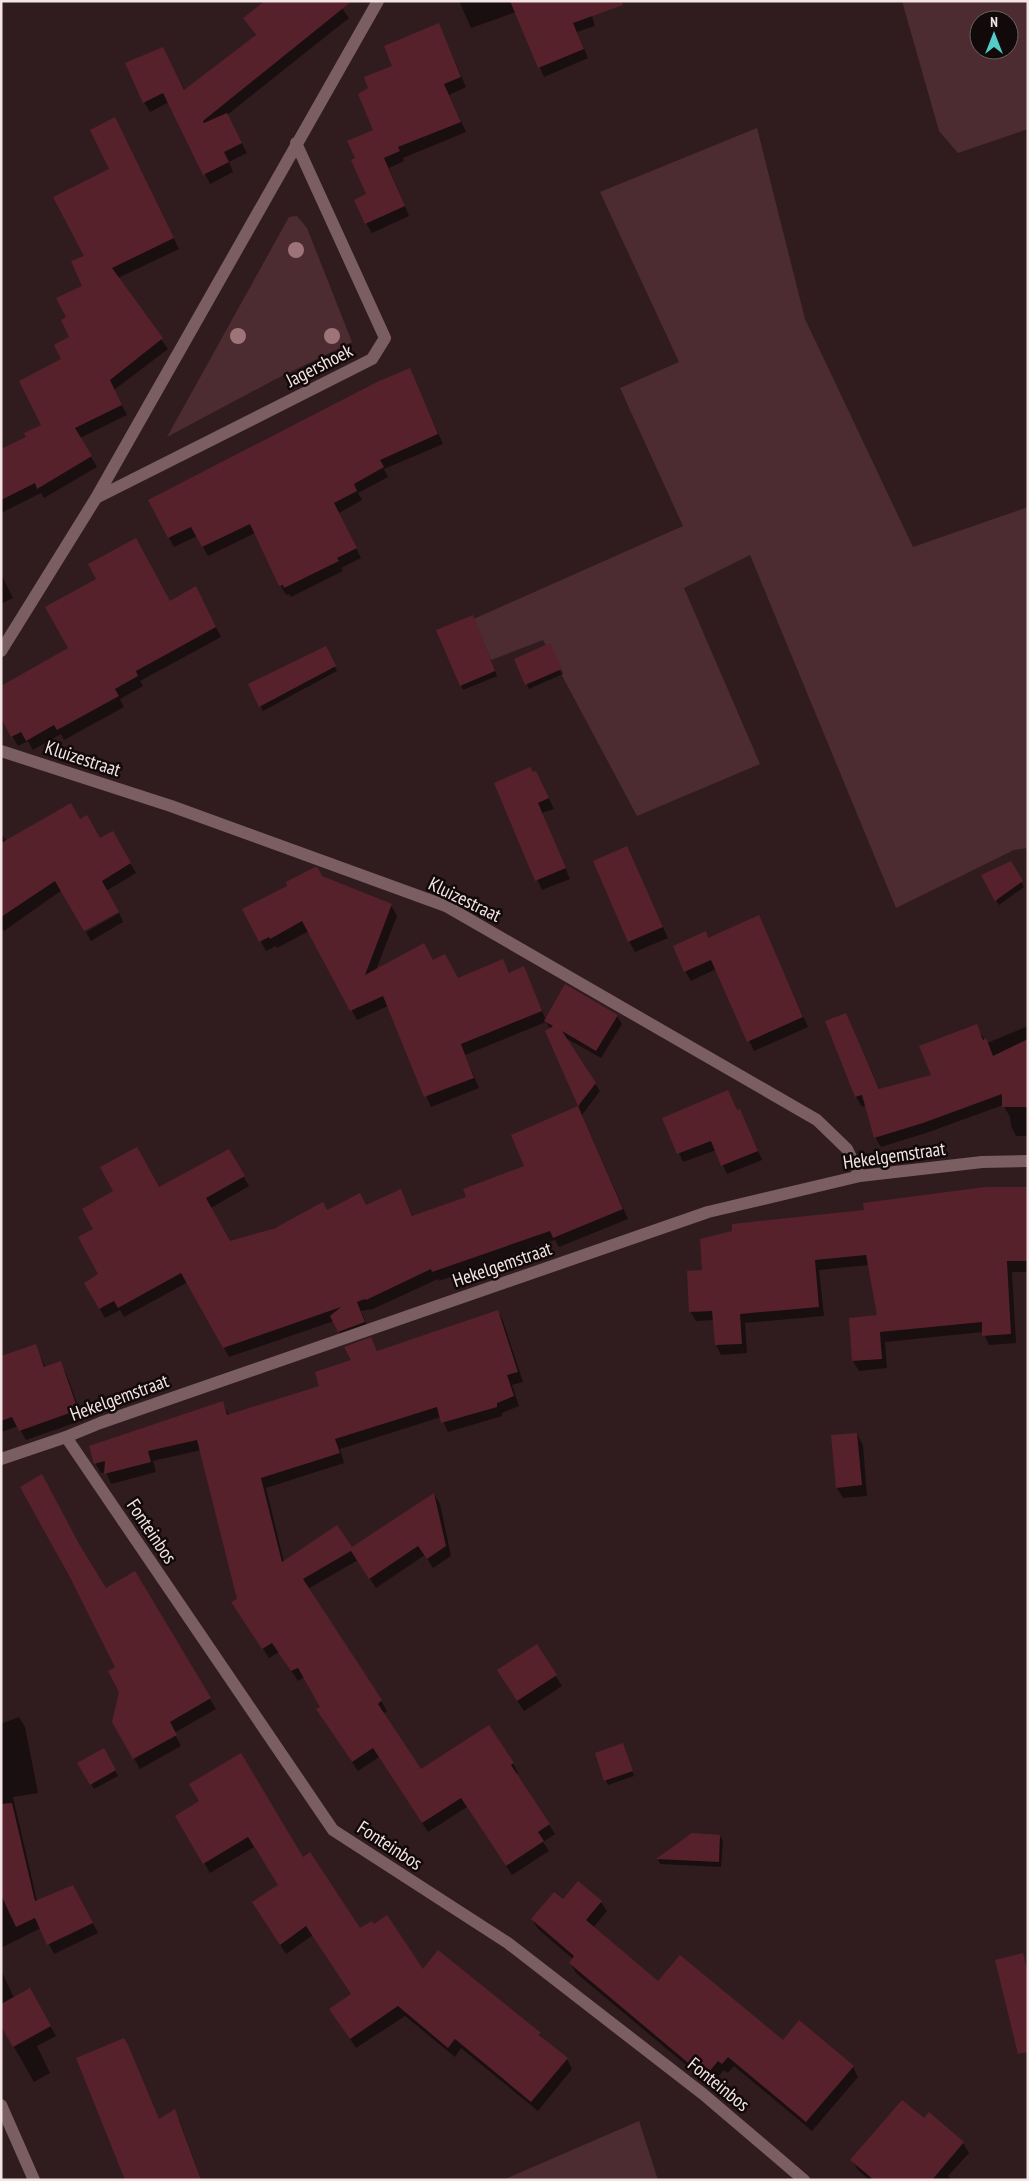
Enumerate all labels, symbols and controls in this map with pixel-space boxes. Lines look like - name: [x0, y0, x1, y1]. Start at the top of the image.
- north arrow: [969, 10, 1019, 60]
- text: N: [990, 13, 998, 31]
- street label: Jagershoek: [281, 338, 357, 392]
- street label: Kluizestraat: [42, 735, 124, 782]
- street label: Kluizestraat: [425, 871, 506, 927]
- street label: Hekelgemstraat: [841, 1136, 948, 1174]
- street label: Hekelgemstraat: [449, 1236, 555, 1292]
- street label: Hekelgemstraat: [66, 1368, 172, 1426]
- street label: Fonteinbos: [122, 1494, 182, 1568]
- street label: Fonteinbos: [353, 1815, 427, 1875]
- street label: Fonteinbos: [683, 2052, 755, 2116]

